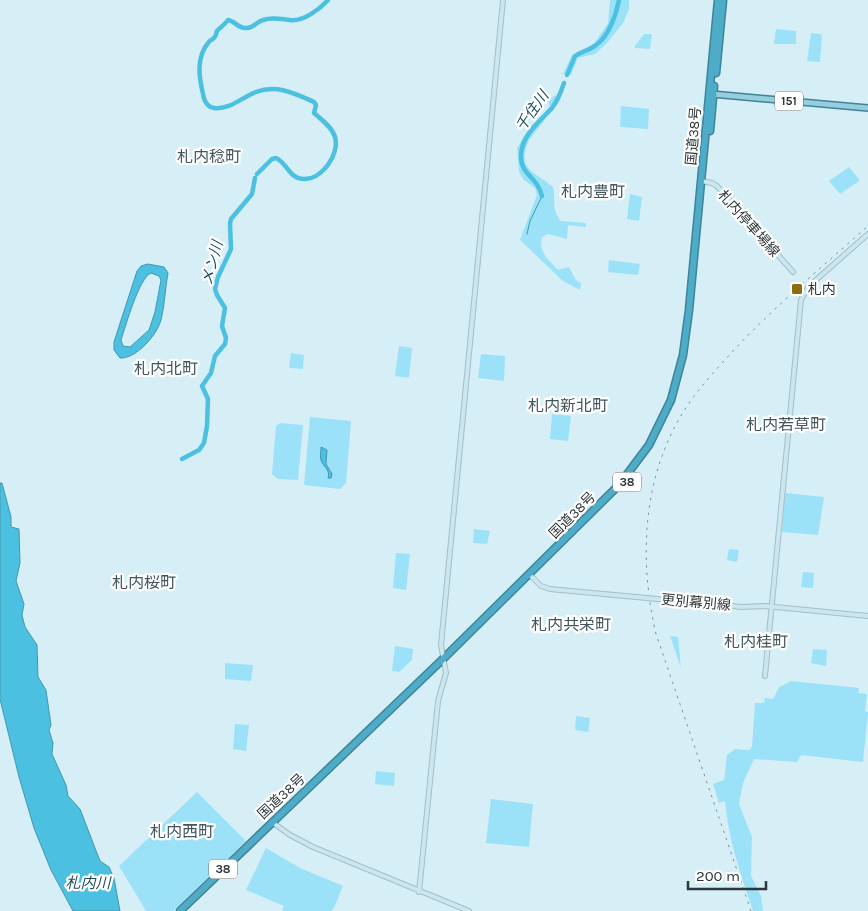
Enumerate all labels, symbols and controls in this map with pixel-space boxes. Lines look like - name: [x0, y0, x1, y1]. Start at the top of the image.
- water label: 千住川: [512, 86, 553, 135]
- road number: 151: [775, 92, 803, 110]
- street label: 国道38号: [682, 106, 705, 166]
- district label: 札内稔町: [177, 147, 241, 166]
- district label: 札内豊町: [561, 182, 625, 201]
- street label: 札内停車場線: [714, 186, 783, 260]
- water label: メン川: [197, 237, 227, 287]
- place label: 札内: [808, 281, 836, 298]
- marker: 札内: [790, 282, 804, 296]
- district label: 札内北町: [134, 359, 198, 378]
- district label: 札内新北町: [528, 396, 608, 415]
- district label: 札内若草町: [746, 415, 826, 434]
- road number: 38: [613, 472, 641, 492]
- street label: 国道38号: [546, 489, 599, 542]
- district label: 札内桜町: [112, 573, 176, 592]
- street label: 更別幕別線: [660, 591, 732, 614]
- district label: 札内共栄町: [531, 615, 611, 634]
- district label: 札内桂町: [724, 632, 788, 651]
- street label: 国道38号: [254, 770, 309, 823]
- district label: 札内西町: [150, 822, 214, 841]
- scale bar: [688, 858, 766, 890]
- road number: 38: [209, 860, 237, 879]
- text: 200 m: [696, 867, 740, 885]
- water label: 札内川: [65, 874, 112, 892]

